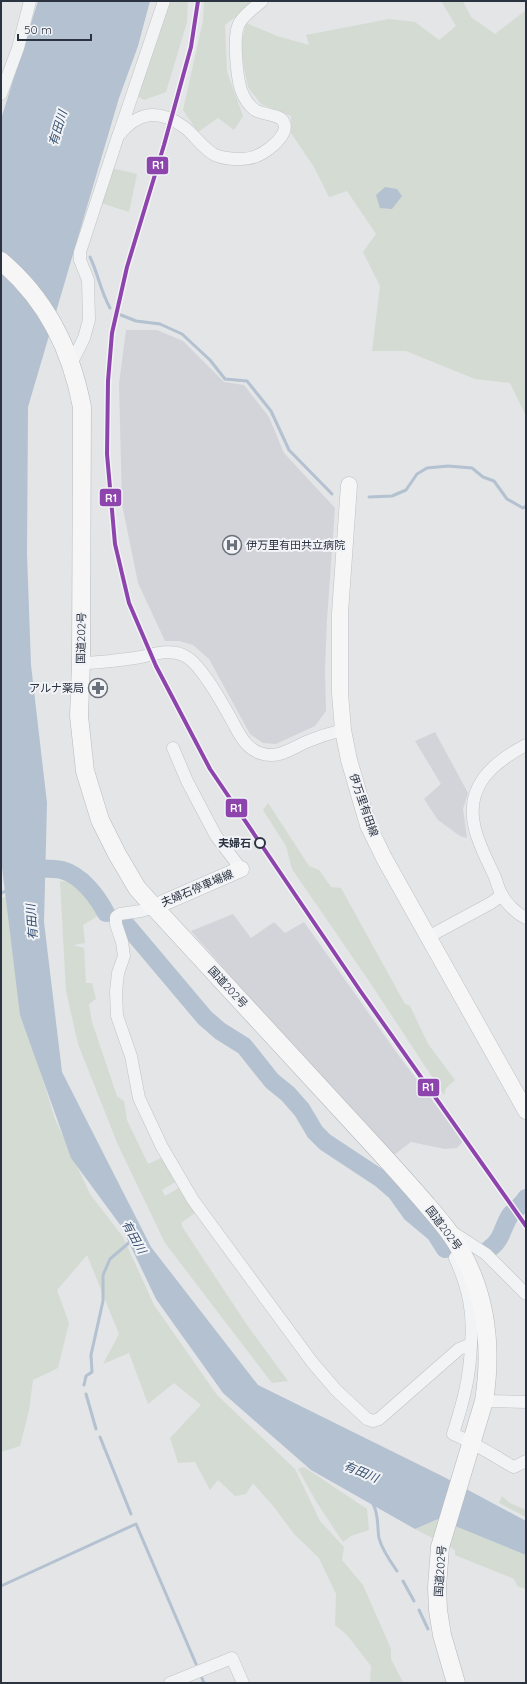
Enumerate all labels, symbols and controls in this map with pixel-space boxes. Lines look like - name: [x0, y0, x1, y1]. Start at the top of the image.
- scale bar: [18, 16, 91, 42]
- text: 50 m: [24, 22, 52, 37]
- water label: 有田川: [45, 107, 71, 147]
- line badge: R1: [146, 156, 169, 175]
- text: R1: [152, 158, 164, 172]
- line badge: R1: [99, 488, 122, 507]
- text: R1: [105, 491, 117, 505]
- hospital icon: 伊万里有田共立病院: [221, 534, 243, 556]
- place label: 伊万里有田共立病院: [246, 538, 345, 552]
- street label: 国道202号: [74, 612, 88, 664]
- pharmacy icon: アルナ薬局: [87, 677, 109, 699]
- place label: アルナ薬局: [29, 681, 84, 695]
- street label: 伊万里有田線: [347, 772, 381, 838]
- line badge: R1: [225, 798, 248, 818]
- text: R1: [230, 801, 242, 815]
- place label: 夫婦石: [218, 836, 251, 850]
- marker: 夫婦石: [254, 837, 266, 849]
- street label: 夫婦石停車場線: [159, 867, 235, 909]
- water label: 有田川: [23, 902, 40, 941]
- street label: 国道202号: [205, 963, 251, 1011]
- line badge: R1: [417, 1078, 440, 1097]
- text: R1: [422, 1080, 434, 1094]
- street label: 国道202号: [423, 1203, 465, 1253]
- water label: 有田川: [119, 1217, 151, 1258]
- water label: 有田川: [342, 1458, 383, 1486]
- street label: 国道202号: [431, 1545, 449, 1597]

